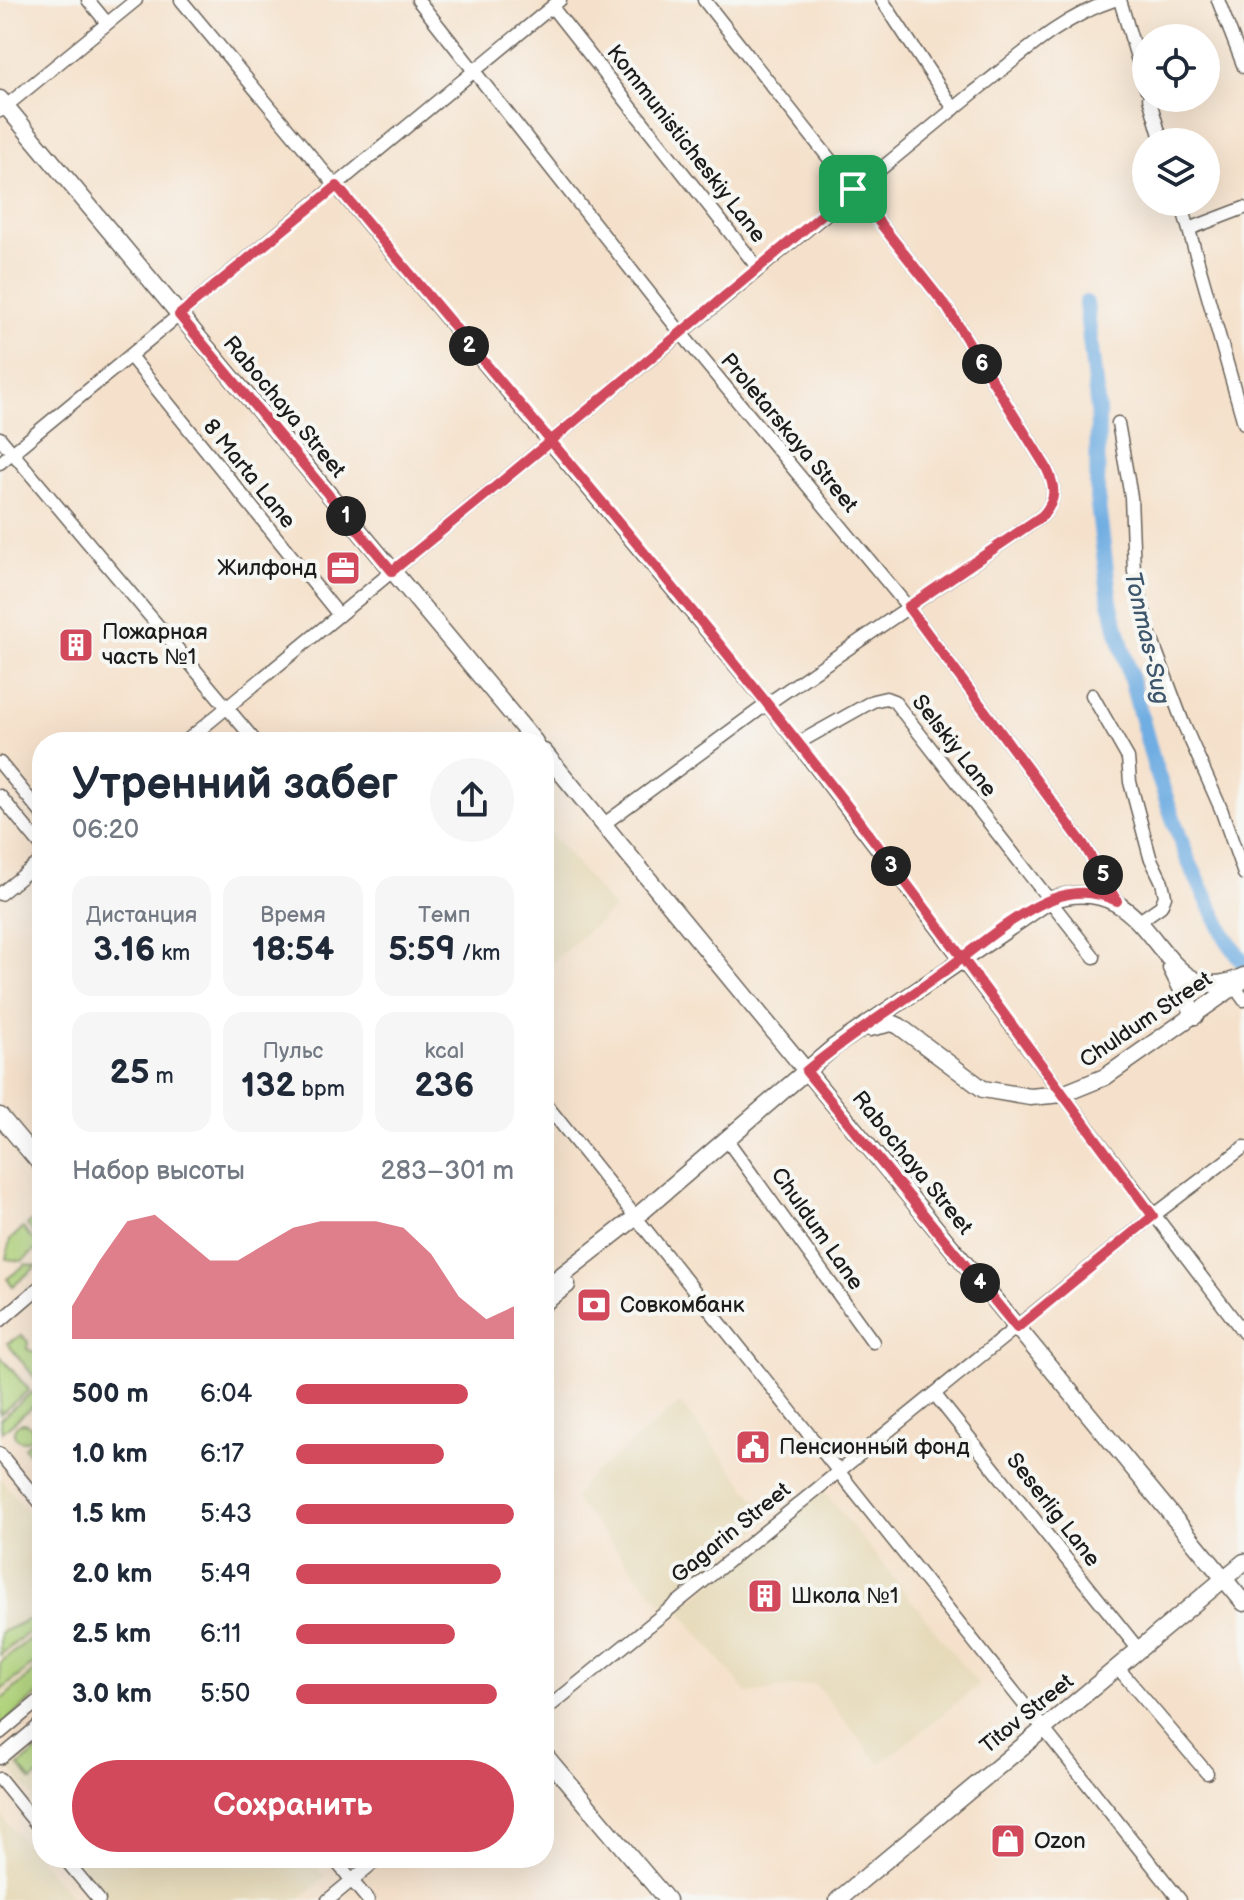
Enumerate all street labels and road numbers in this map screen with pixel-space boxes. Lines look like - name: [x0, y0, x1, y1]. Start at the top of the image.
- street label: Kommunisticheskiy Lane: [600, 40, 772, 248]
- street label: Rabochaya Street: [217, 331, 351, 484]
- street label: Proletarskaya Street: [715, 348, 864, 518]
- street label: 8 Marta Lane: [197, 414, 301, 534]
- street label: Selskiy Lane: [906, 689, 1002, 803]
- street label: Chuldum Street: [1075, 966, 1217, 1074]
- street label: Rabochaya Street: [846, 1086, 978, 1240]
- street label: Chuldum Lane: [765, 1162, 869, 1296]
- street label: Seserlig Lane: [1000, 1448, 1106, 1572]
- street label: Gagarin Street: [666, 1477, 796, 1589]
- street label: Titov Street: [975, 1668, 1079, 1760]

